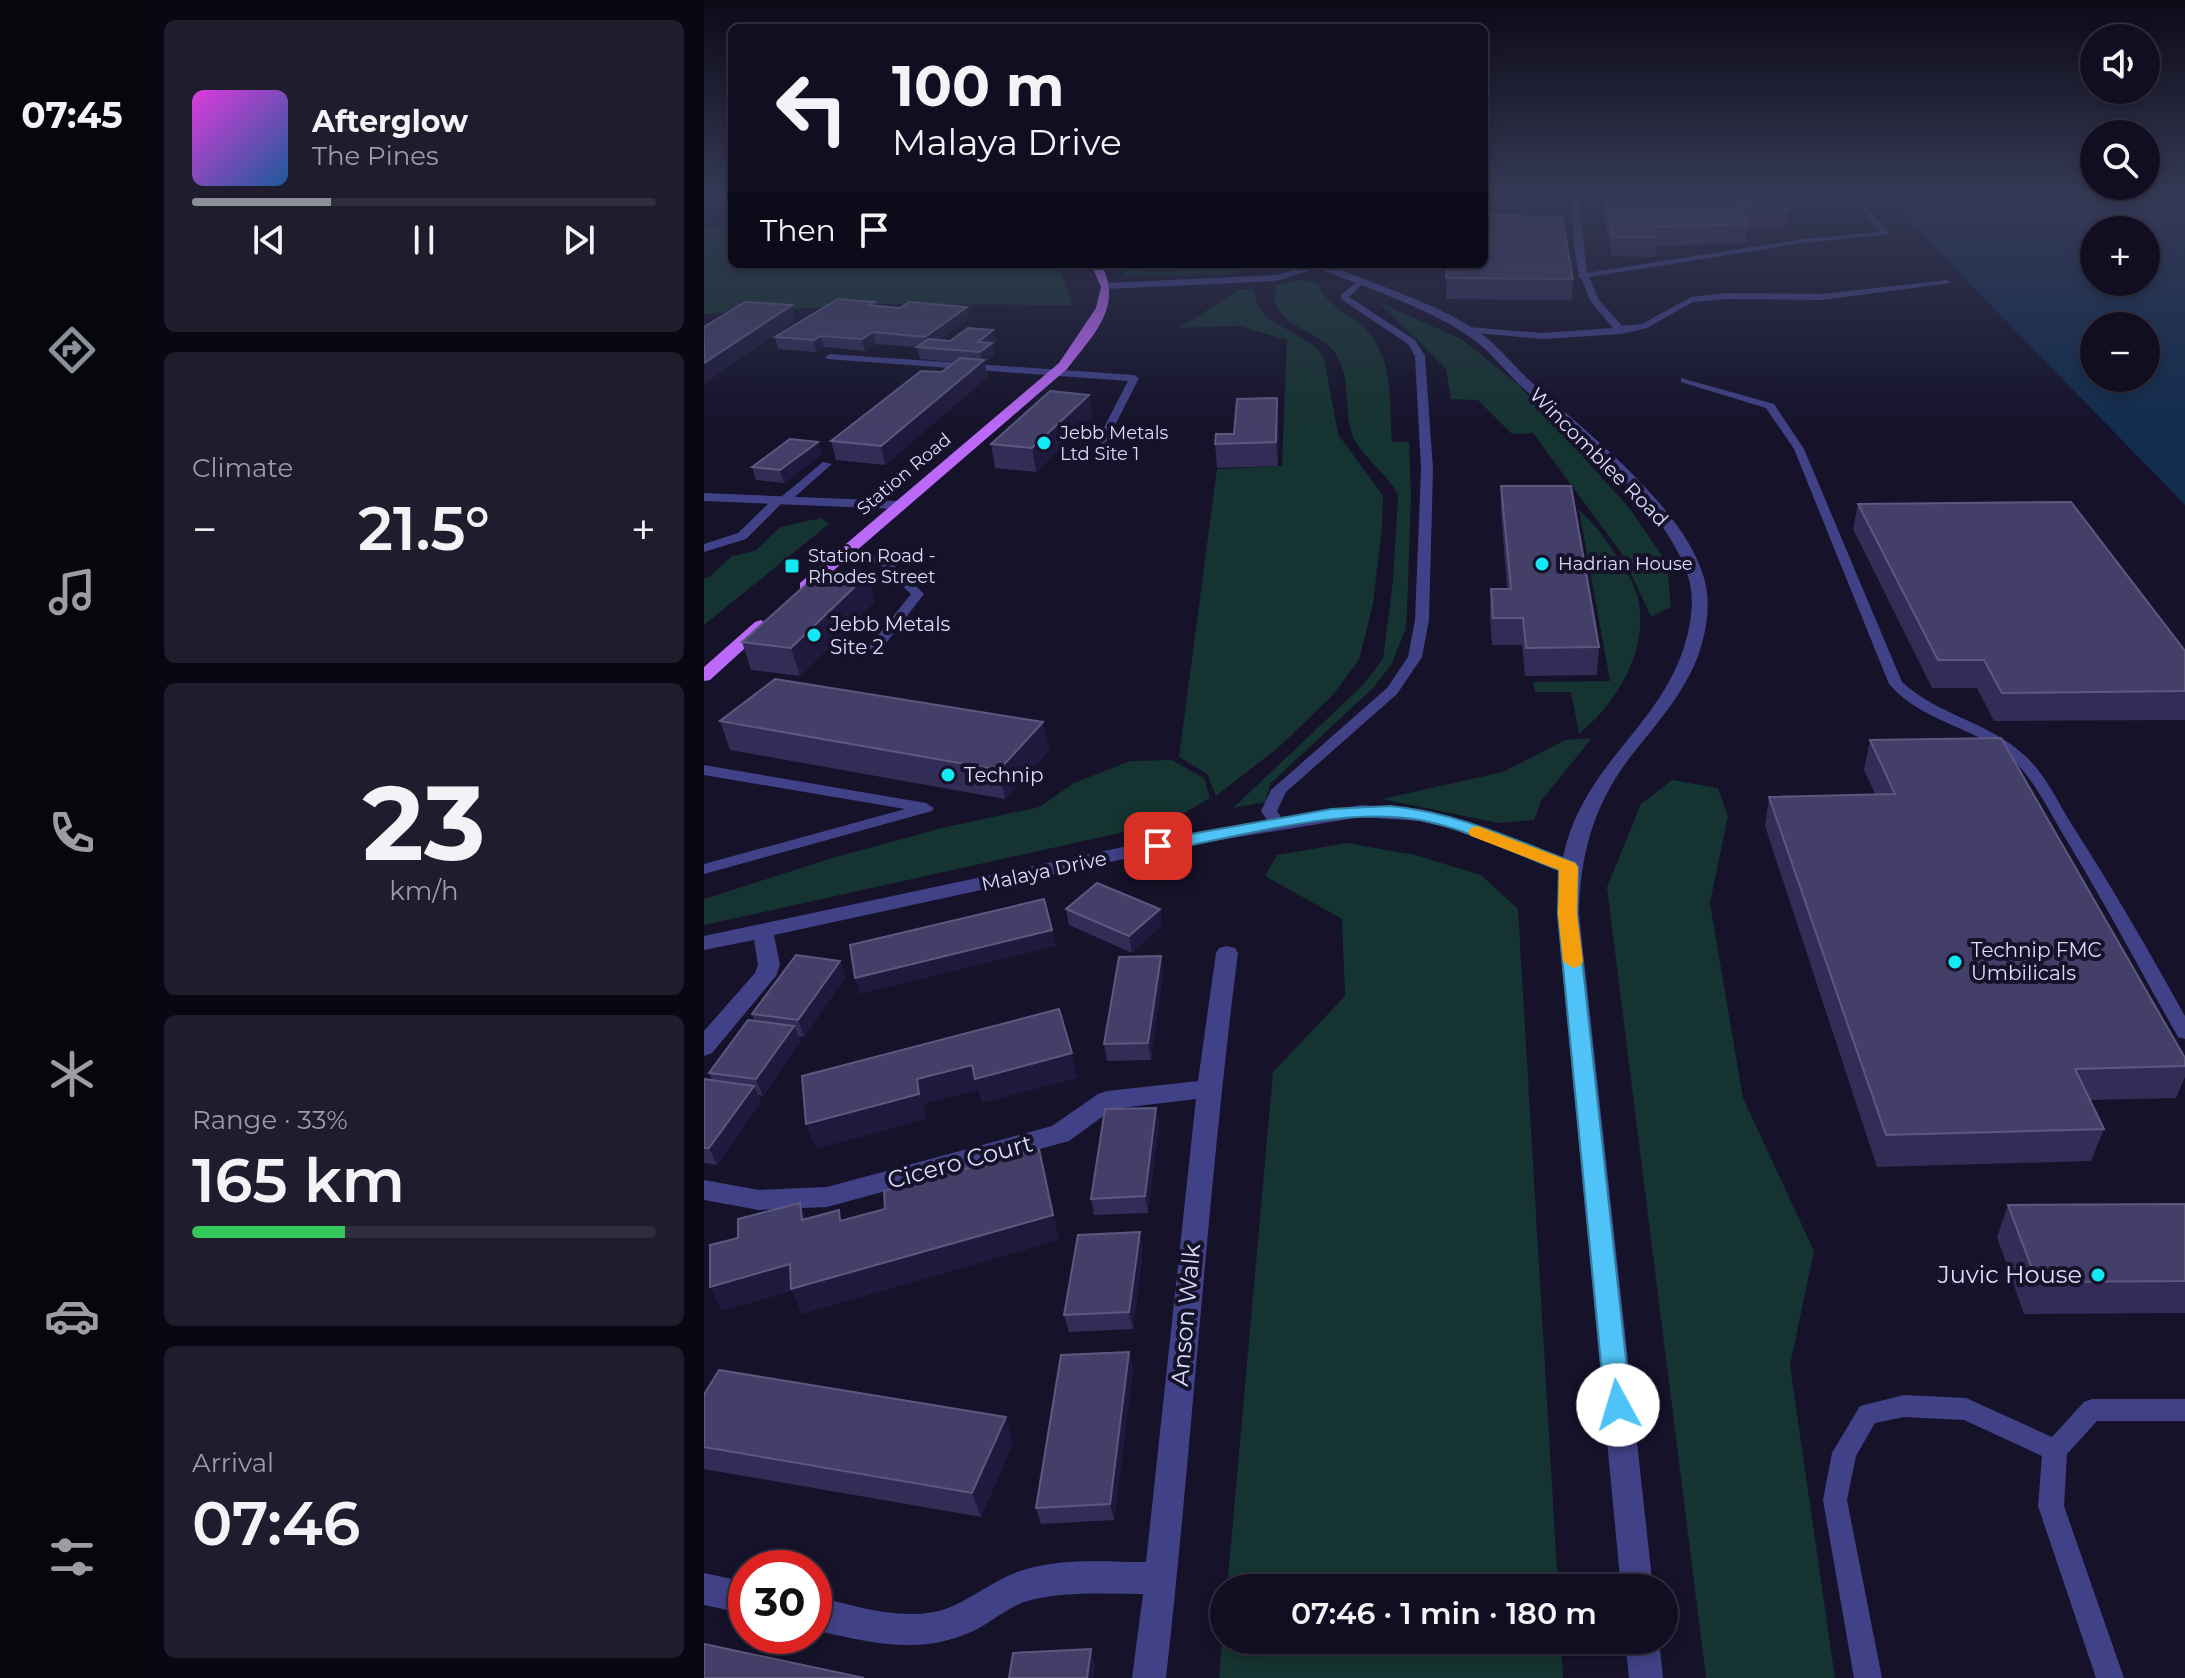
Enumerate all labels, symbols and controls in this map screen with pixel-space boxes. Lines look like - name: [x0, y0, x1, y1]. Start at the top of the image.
- map controls: [2080, 24, 2160, 392]
- button: sound: [2080, 24, 2160, 104]
- text: 100 m: [892, 52, 1065, 120]
- icon: left: [760, 56, 864, 160]
- text: 07:45: [21, 93, 123, 137]
- text: Afterglow: [312, 103, 468, 140]
- text: Malaya Drive: [892, 120, 1122, 164]
- button: search: [2080, 120, 2160, 200]
- text: The Pines: [312, 140, 439, 172]
- icon: arrive: [852, 208, 896, 252]
- text: Then: [760, 212, 836, 249]
- button: +: [2080, 216, 2160, 296]
- icon: previous: [247, 218, 291, 262]
- icon: pause: [402, 218, 446, 262]
- icon: next: [557, 218, 601, 262]
- button: −: [2080, 312, 2160, 392]
- icon: directions: [44, 322, 100, 378]
- street label: Wincomblee Road: [1525, 383, 1673, 531]
- place label: Jebb Metals Ltd Site 1: [1059, 422, 1168, 465]
- street label: Station Road: [852, 428, 956, 520]
- marker: Jebb Metals Ltd Site 1: [1035, 434, 1053, 452]
- text: Climate: [192, 452, 293, 484]
- text: 21.5°: [358, 492, 490, 565]
- text: −: [192, 502, 217, 556]
- text: +: [631, 502, 656, 556]
- place label: Station Road - Rhodes Street: [808, 545, 936, 588]
- place label: Hadrian House: [1558, 553, 1693, 575]
- marker: Hadrian House: [1533, 555, 1551, 573]
- marker: Station Road - Rhodes Street: [783, 557, 801, 575]
- icon: music: [44, 564, 100, 620]
- place label: Jebb Metals Site 2: [829, 612, 951, 659]
- marker: Jebb Metals Site 2: [805, 626, 823, 644]
- text: 23: [363, 759, 485, 886]
- place label: Technip: [964, 763, 1044, 787]
- marker: Technip: [939, 766, 957, 784]
- icon: phone: [44, 805, 100, 861]
- pin: [1124, 812, 1192, 880]
- icon: arrive: [1136, 824, 1180, 868]
- street label: Malaya Drive: [979, 846, 1109, 896]
- text: km/h: [389, 875, 459, 907]
- place label: Technip FMC Umbilicals: [1971, 938, 2102, 985]
- marker: Technip FMC Umbilicals: [1946, 953, 1964, 971]
- icon: climate: [44, 1046, 100, 1102]
- text: Range · 33%: [192, 1104, 348, 1136]
- street label: Cicero Court: [884, 1128, 1036, 1195]
- text: 165 km: [192, 1144, 405, 1217]
- street label: Anson Walk: [1165, 1242, 1206, 1387]
- place label: Juvic House: [1937, 1260, 2082, 1289]
- marker: Juvic House: [2089, 1266, 2107, 1284]
- icon: car: [44, 1288, 100, 1344]
- position arrow: [1576, 1363, 1660, 1447]
- text: Arrival: [192, 1447, 274, 1479]
- text: 07:46: [192, 1487, 360, 1560]
- icon: filters: [44, 1529, 100, 1585]
- speed limit sign: 30: [728, 1550, 832, 1654]
- text: 07:46 · 1 min · 180 m: [1291, 1595, 1597, 1632]

